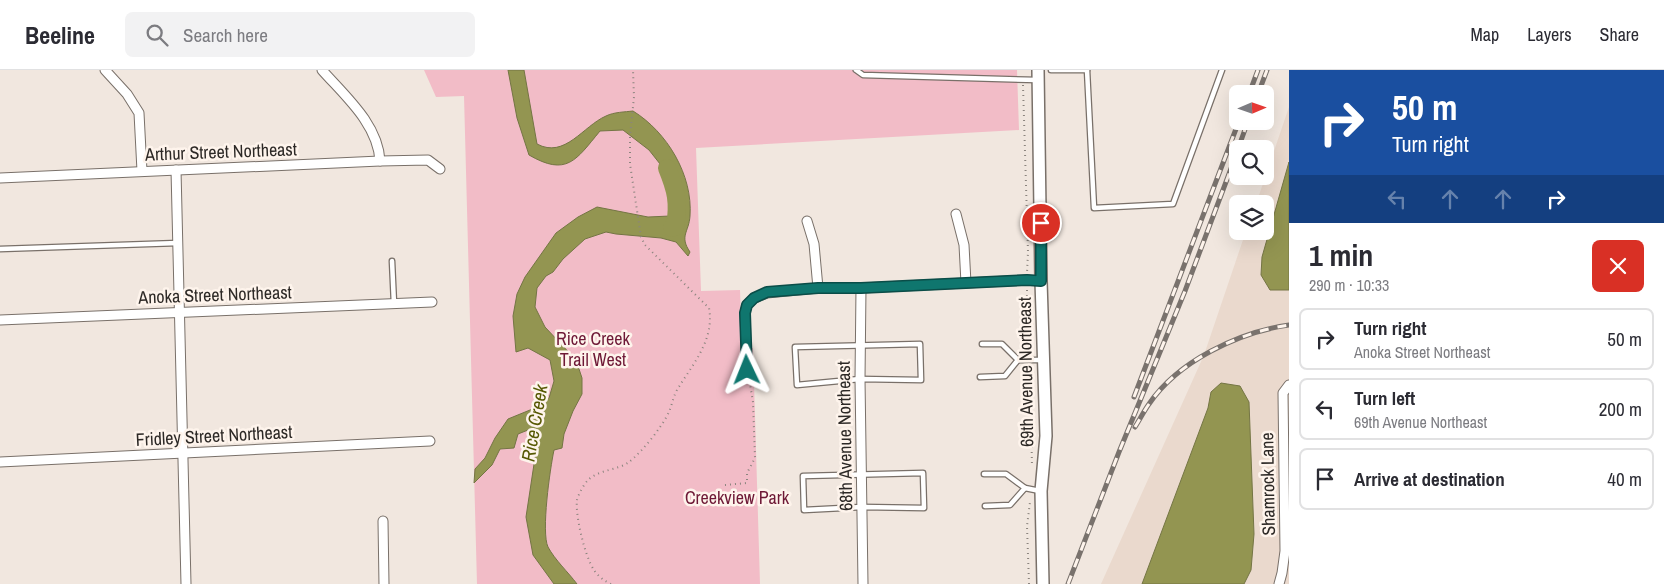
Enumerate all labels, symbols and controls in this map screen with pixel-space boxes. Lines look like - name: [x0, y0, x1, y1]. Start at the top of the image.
- search box: [125, 12, 475, 57]
- text: Beeline: [25, 19, 95, 51]
- icon: search: [143, 21, 171, 49]
- text: Search here: [183, 22, 268, 48]
- text: Map: [1471, 22, 1499, 47]
- text: Layers: [1527, 22, 1572, 47]
- text: Share: [1600, 22, 1639, 47]
- text: 50 m: [1392, 84, 1457, 131]
- north arrow: [1229, 85, 1274, 130]
- map controls: [1229, 85, 1274, 240]
- icon: right: [1309, 90, 1374, 155]
- text: Turn right: [1392, 129, 1469, 159]
- street label: Arthur Street Northeast: [144, 136, 297, 167]
- button: search: [1229, 140, 1274, 185]
- icon: left: [1383, 185, 1411, 213]
- icon: ahead: [1436, 185, 1464, 213]
- icon: ahead: [1489, 185, 1517, 213]
- icon: right: [1542, 185, 1570, 213]
- button: layers: [1229, 195, 1274, 240]
- pin: [1020, 202, 1062, 244]
- icon: arrive: [1027, 209, 1055, 237]
- text: 1 min: [1309, 235, 1373, 275]
- button: close: [1592, 240, 1644, 292]
- text: 290 m · 10:33: [1309, 274, 1389, 296]
- street label: Anoka Street Northeast: [137, 279, 292, 310]
- street label: 69th Avenue Northeast: [1012, 297, 1039, 447]
- text: Turn right: [1354, 315, 1426, 341]
- icon: right: [1311, 325, 1339, 353]
- park label: Rice Creek Trail West: [556, 326, 631, 372]
- text: 50 m: [1607, 326, 1642, 352]
- text: Anoka Street Northeast: [1354, 341, 1490, 363]
- position arrow: [720, 343, 772, 395]
- street label: 68th Avenue Northeast: [831, 361, 858, 511]
- water label: Rice Creek: [514, 381, 554, 464]
- text: Turn left: [1354, 385, 1415, 411]
- icon: left: [1311, 395, 1339, 423]
- text: 200 m: [1599, 396, 1642, 422]
- text: 69th Avenue Northeast: [1354, 411, 1487, 433]
- street label: Fridley Street Northeast: [135, 419, 293, 452]
- street label: Shamrock Lane: [1254, 432, 1281, 536]
- icon: arrive: [1311, 465, 1339, 493]
- text: Arrive at destination: [1354, 466, 1505, 492]
- text: 40 m: [1607, 466, 1642, 492]
- park label: Creekview Park: [685, 485, 790, 510]

